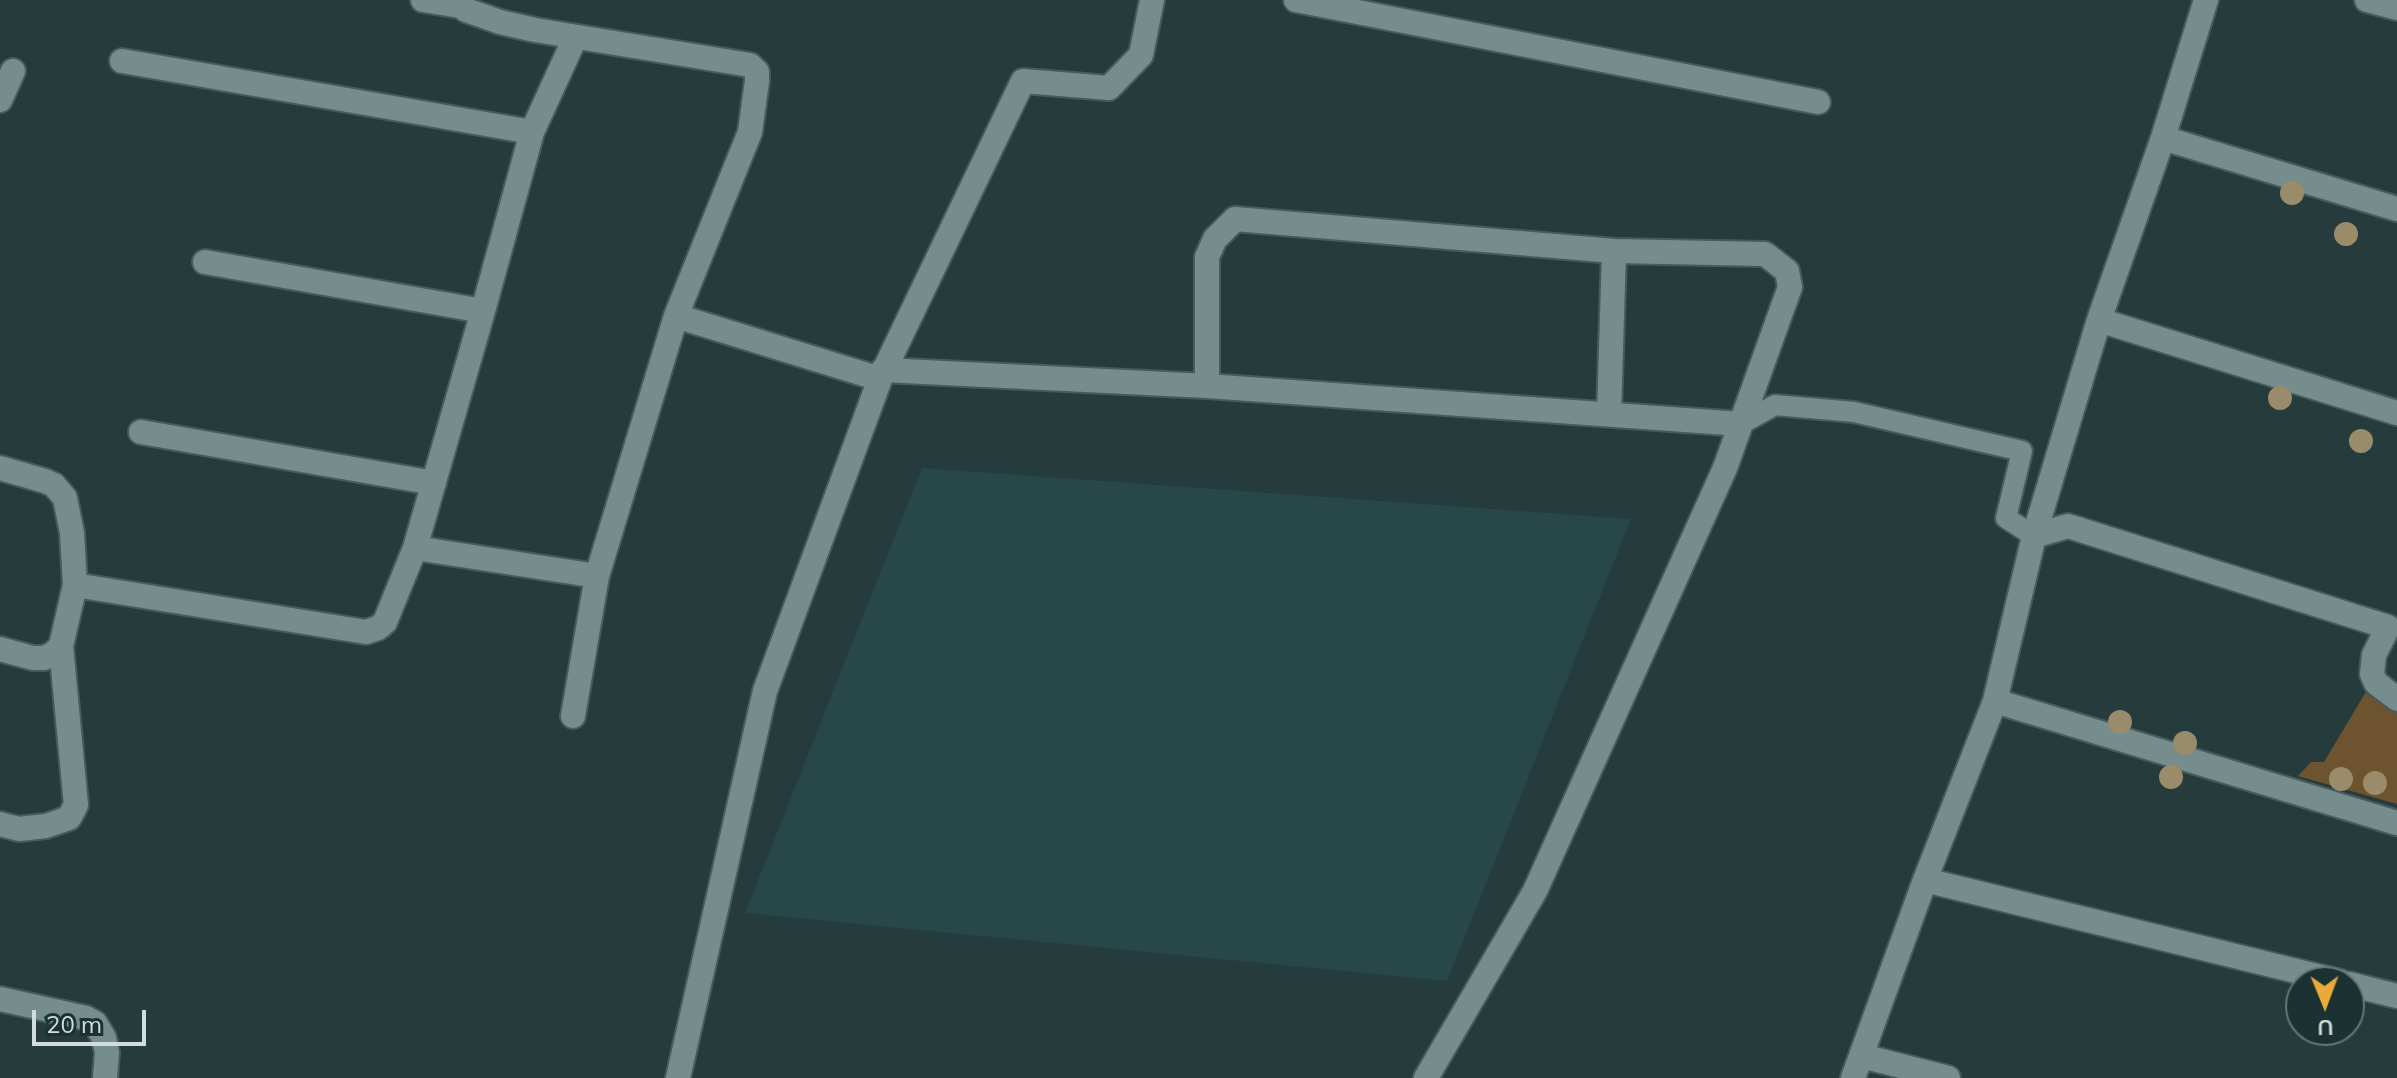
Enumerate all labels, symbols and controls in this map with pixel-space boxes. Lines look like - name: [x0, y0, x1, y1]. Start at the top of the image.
- north arrow: [2285, 966, 2365, 1046]
- scale bar: [36, 994, 150, 1044]
- text: 20 m: [46, 1009, 102, 1039]
- text: U: [2317, 1014, 2334, 1042]

